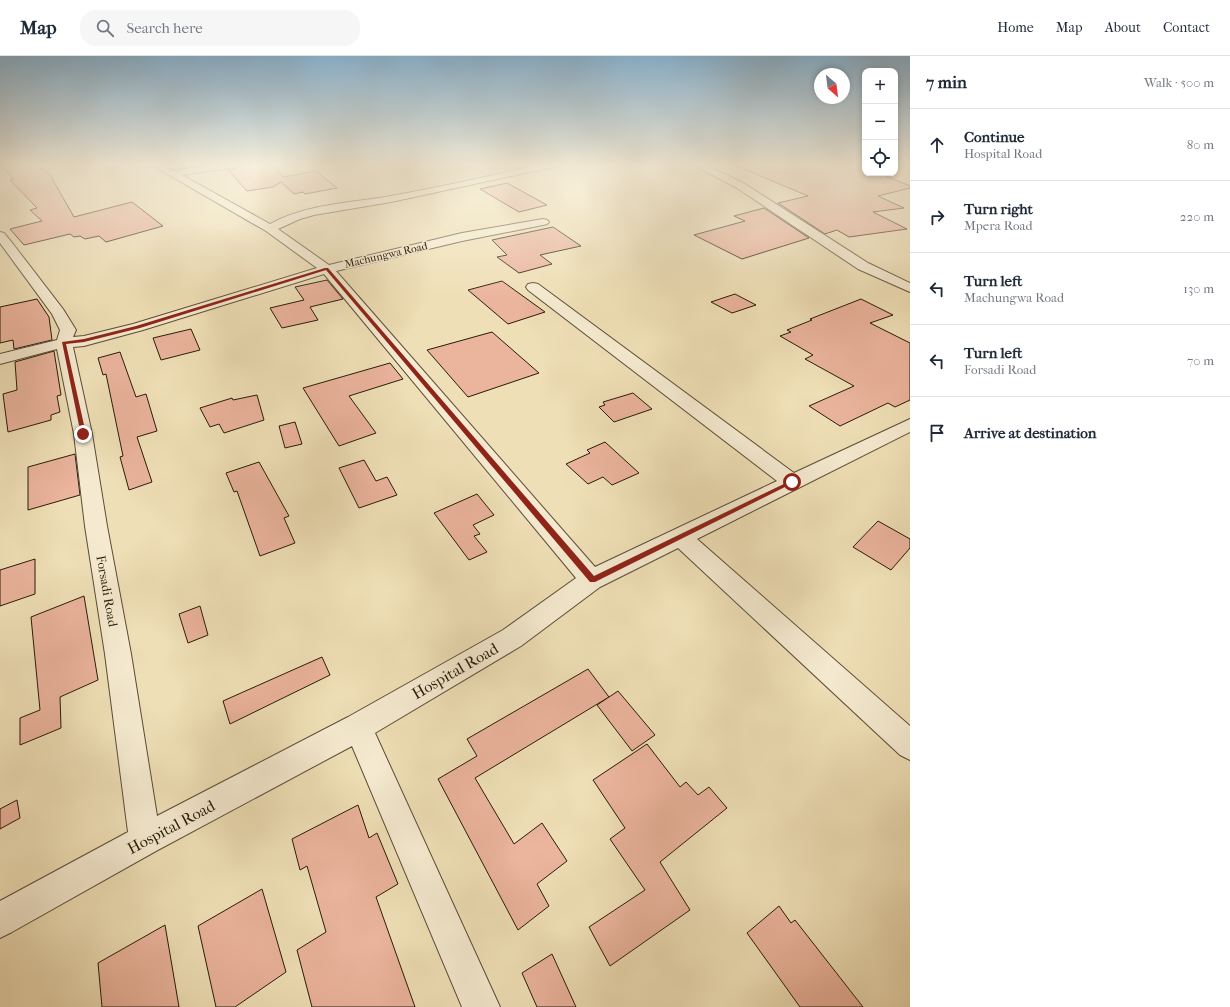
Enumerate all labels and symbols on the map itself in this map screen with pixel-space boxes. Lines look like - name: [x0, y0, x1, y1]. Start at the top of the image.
- north arrow: [814, 68, 850, 104]
- street label: Machungwa Road: [343, 239, 430, 271]
- route end: [74, 425, 92, 443]
- route start: [783, 473, 801, 491]
- street label: Forsadi Road: [93, 554, 121, 629]
- street label: Hospital Road: [409, 639, 502, 703]
- street label: Hospital Road: [124, 796, 218, 858]

